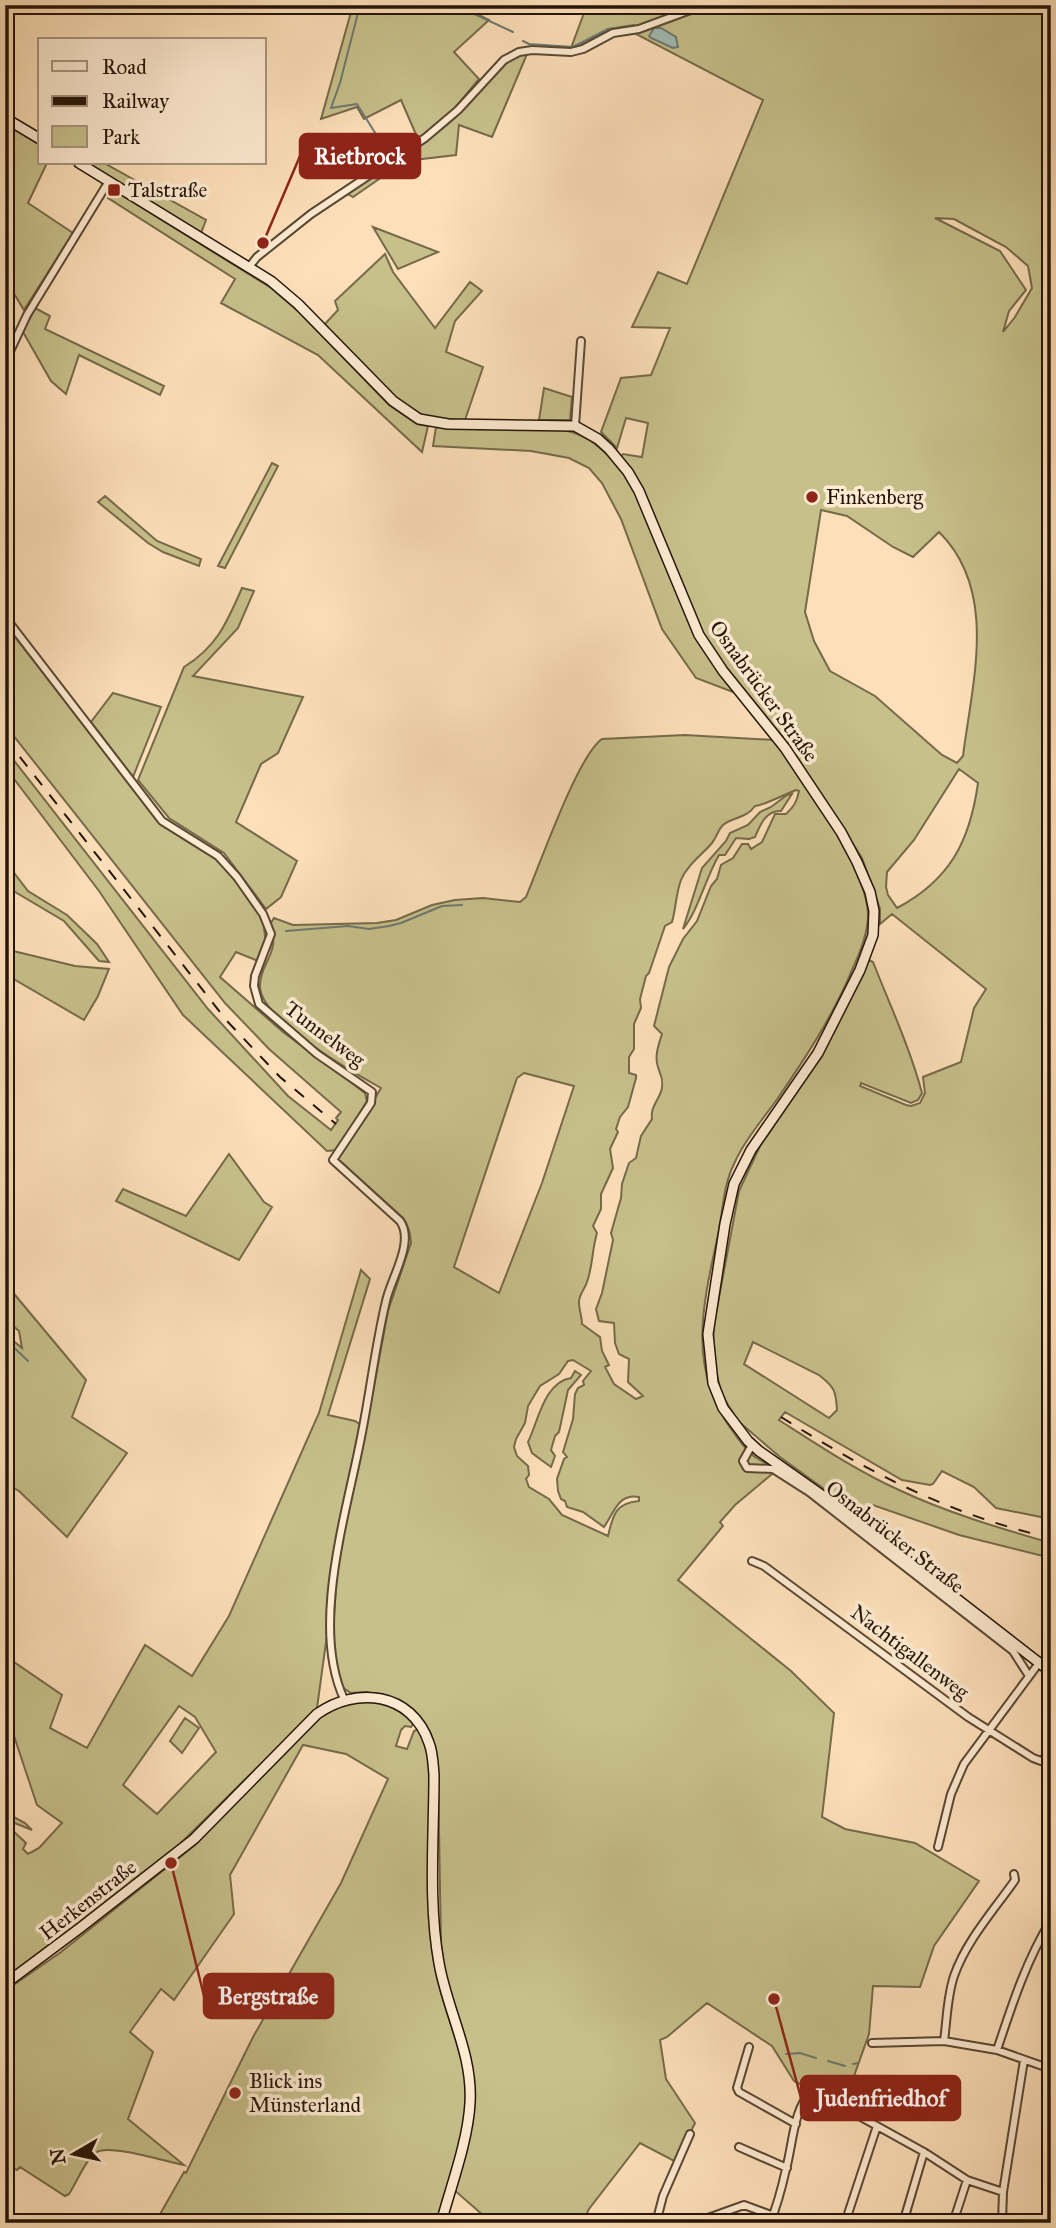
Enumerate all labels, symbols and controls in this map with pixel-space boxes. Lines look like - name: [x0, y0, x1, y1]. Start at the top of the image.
- legend: [38, 38, 266, 164]
- text: Road: [102, 54, 147, 80]
- text: Railway: [102, 88, 170, 114]
- text: Park: [102, 124, 140, 150]
- callout: Rietbrock: [300, 134, 420, 178]
- text: Rietbrock: [314, 142, 407, 170]
- place label: Talstraße: [128, 177, 207, 203]
- marker: Talstraße: [106, 182, 122, 198]
- place label: Finkenberg: [826, 484, 923, 510]
- marker: Finkenberg: [804, 489, 820, 505]
- street label: Osnabrücker Straße: [704, 615, 824, 767]
- street label: Tunnelweg: [280, 995, 371, 1073]
- street label: Osnabrücker Straße: [821, 1475, 970, 1599]
- street label: Nachtigallenweg: [846, 1599, 975, 1705]
- street label: Herkenstraße: [34, 1854, 142, 1946]
- callout: Bergstraße: [204, 1974, 333, 2018]
- text: Bergstraße: [218, 1982, 319, 2011]
- place label: Blick ins Münsterland: [249, 2068, 362, 2118]
- callout: Judenfriedhof: [801, 2076, 960, 2120]
- text: Judenfriedhof: [813, 2084, 950, 2113]
- marker: Blick ins Münsterland: [227, 2085, 243, 2101]
- north arrow: [38, 2120, 108, 2190]
- text: N: [45, 2147, 70, 2166]

